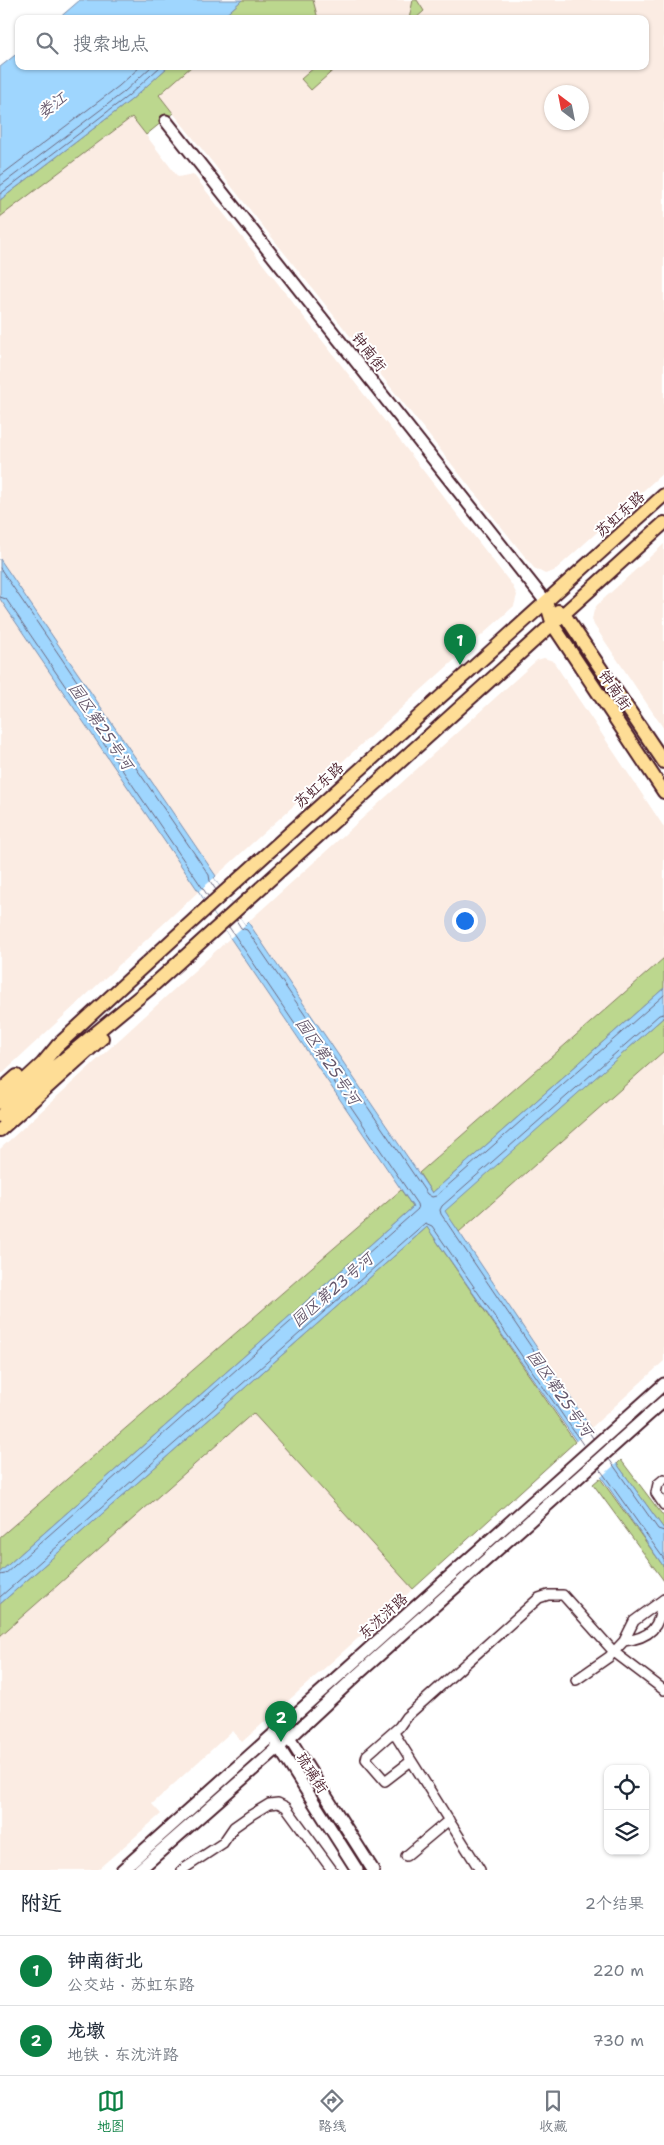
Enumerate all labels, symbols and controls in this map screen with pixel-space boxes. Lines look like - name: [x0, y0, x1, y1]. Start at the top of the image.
- search box: [15, 15, 649, 70]
- icon: search: [33, 29, 61, 57]
- text: 搜索地点: [73, 31, 149, 56]
- north arrow: [544, 85, 589, 130]
- water label: 娄江: [33, 86, 72, 123]
- street label: 钟南街: [347, 328, 391, 376]
- street label: 苏虹东路: [591, 486, 649, 542]
- pin: 1: [444, 624, 476, 665]
- street label: 钟南街: [594, 666, 636, 714]
- water label: 园区第25号河: [64, 678, 140, 776]
- street label: 苏虹东路: [290, 757, 348, 813]
- your location: [452, 908, 478, 934]
- water label: 园区第25号河: [291, 1013, 367, 1111]
- water label: 园区第23号河: [287, 1247, 380, 1331]
- water label: 园区第25号河: [522, 1346, 599, 1443]
- street label: 东沈浒路: [354, 1588, 412, 1644]
- pin: 2: [265, 1701, 297, 1742]
- street label: 琉璃街: [291, 1749, 333, 1797]
- map controls: [604, 1765, 649, 1855]
- button: locate: [604, 1765, 649, 1810]
- button: layers: [604, 1810, 649, 1855]
- text: 附近: [20, 1889, 62, 1917]
- text: 2个结果: [585, 1893, 644, 1914]
- text: 钟南街北: [67, 1948, 143, 1973]
- text: 1: [32, 1960, 40, 1981]
- text: 220 m: [592, 1960, 644, 1981]
- text: 公交站 · 苏虹东路: [67, 1974, 194, 1995]
- text: 龙墩: [67, 2018, 105, 2043]
- text: 2: [30, 2030, 42, 2051]
- text: 730 m: [593, 2030, 644, 2051]
- text: 地铁 · 东沈浒路: [67, 2044, 178, 2065]
- tab: 地图: [97, 2087, 125, 2135]
- tab: 路线: [318, 2087, 346, 2135]
- tab: 收藏: [539, 2087, 567, 2135]

